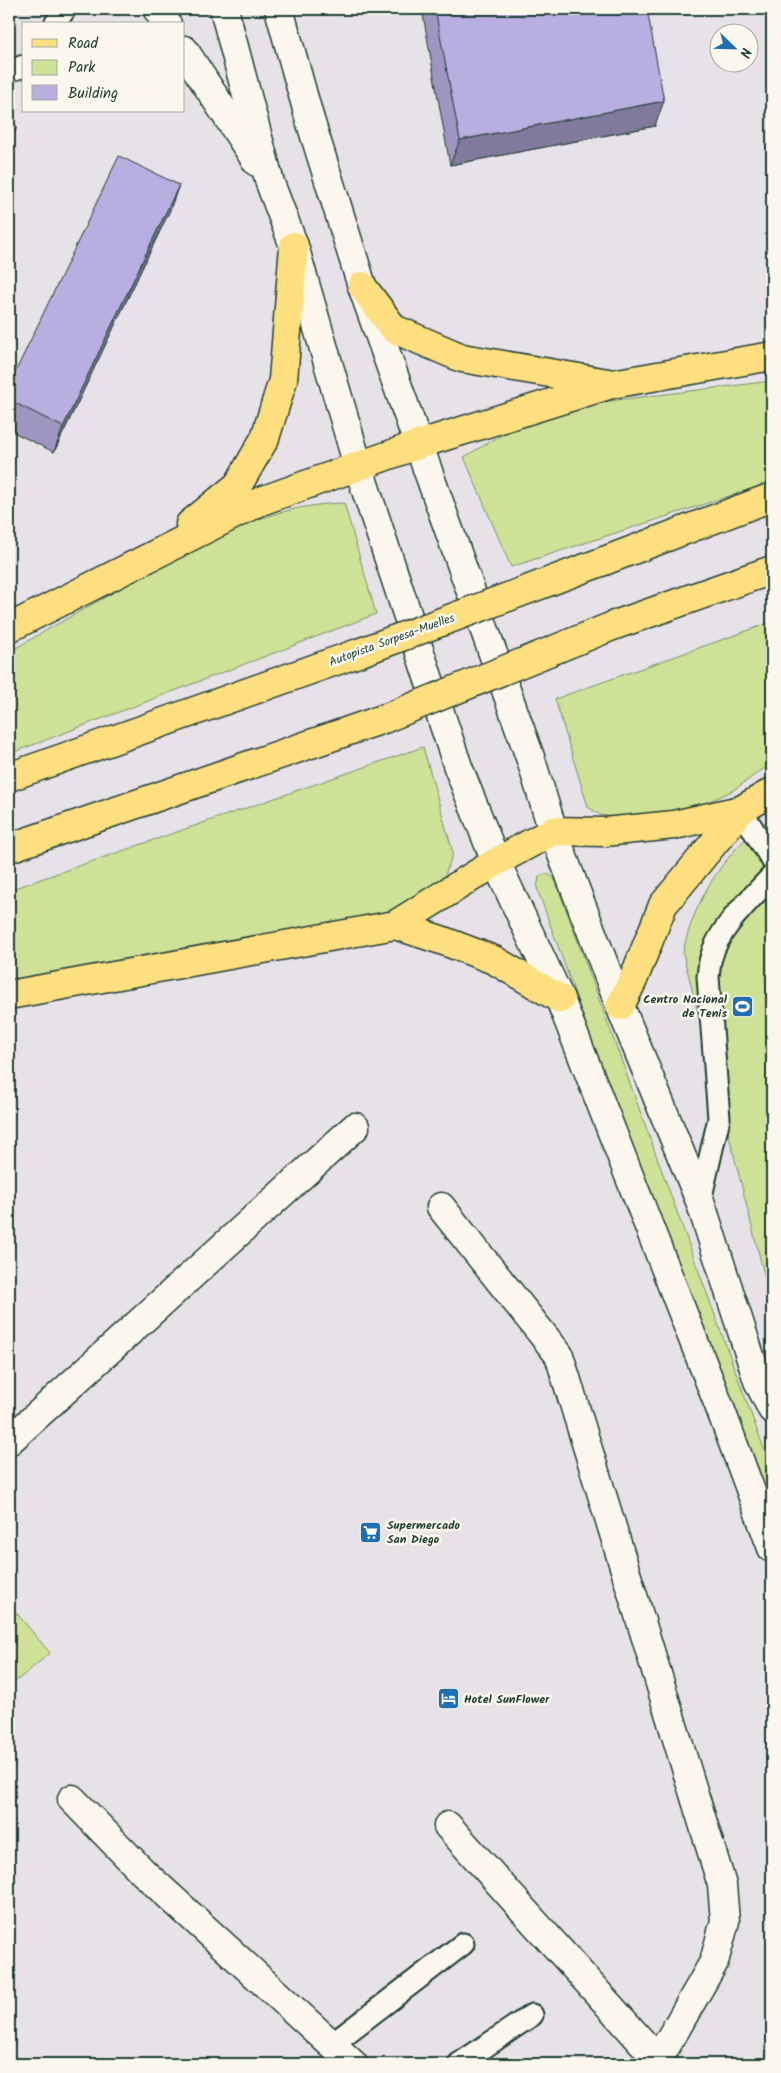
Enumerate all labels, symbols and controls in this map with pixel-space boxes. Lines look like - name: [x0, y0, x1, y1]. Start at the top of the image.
- legend: [22, 22, 185, 112]
- north arrow: [708, 22, 758, 72]
- text: Road: [68, 32, 99, 56]
- text: N: [733, 44, 757, 61]
- text: Park: [68, 56, 96, 80]
- text: Building: [68, 82, 118, 106]
- street label: Autopista Sorpesa-Muelles: [327, 608, 457, 672]
- place label: Centro Nacional de Tenis: [643, 990, 728, 1023]
- sports icon: Centro Nacional de Tenis: [731, 994, 755, 1018]
- place label: Supermercado San Diego: [387, 1516, 461, 1549]
- supermarket icon: Supermercado San Diego: [359, 1520, 383, 1544]
- hotel icon: Hotel SunFlower: [436, 1687, 460, 1711]
- place label: Hotel SunFlower: [464, 1690, 550, 1709]

